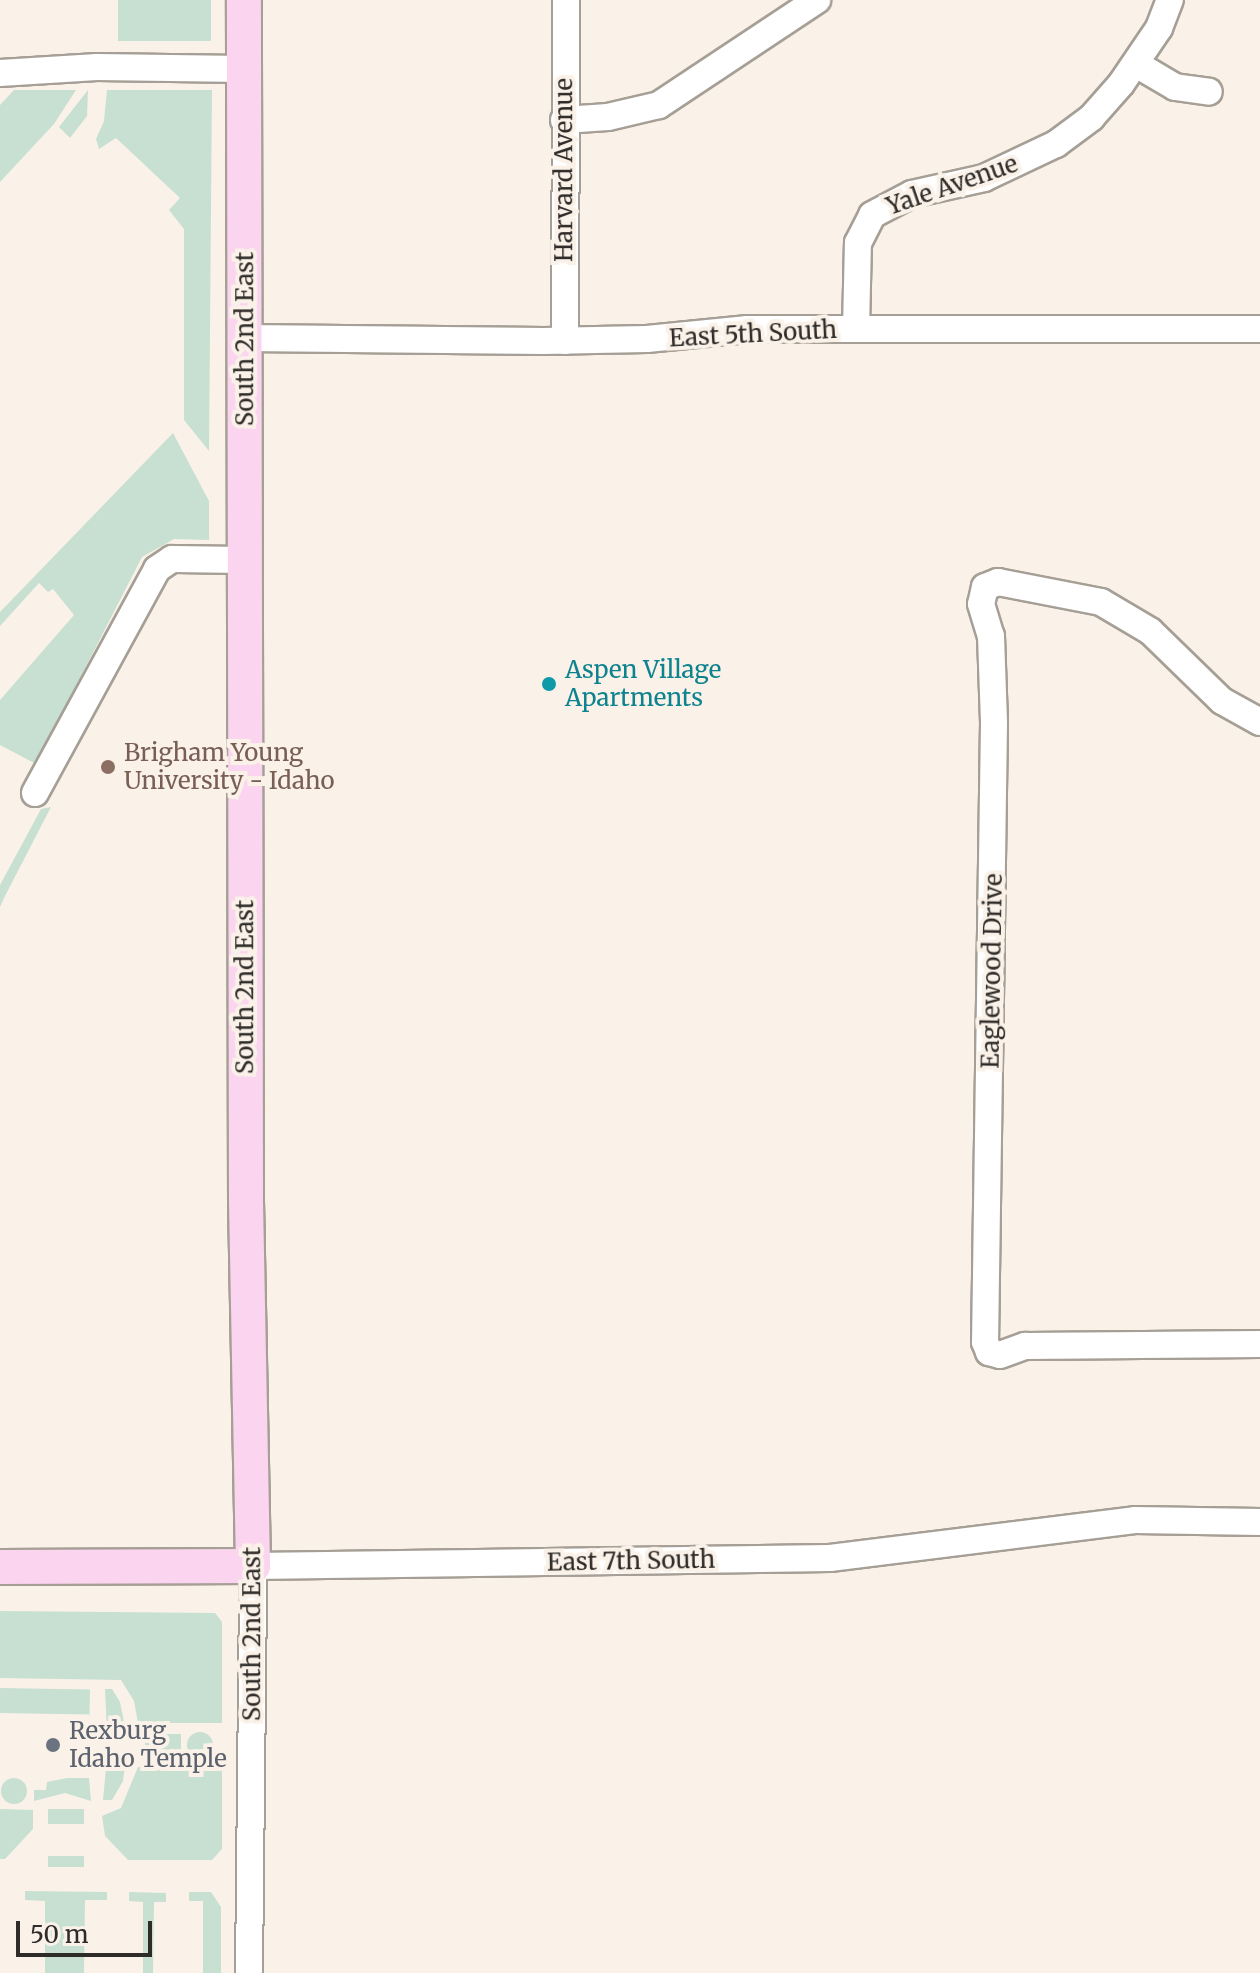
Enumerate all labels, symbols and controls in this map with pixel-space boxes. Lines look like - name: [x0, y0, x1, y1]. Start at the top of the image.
- street label: Harvard Avenue: [550, 78, 578, 262]
- street label: Yale Avenue: [883, 149, 1021, 221]
- street label: South 2nd East: [231, 252, 259, 426]
- street label: East 5th South: [668, 315, 838, 353]
- place label: Aspen Village Apartments: [565, 656, 721, 712]
- marker: Aspen Village Apartments: [540, 675, 558, 693]
- place label: Brigham Young University - Idaho: [124, 739, 335, 795]
- marker: Brigham Young University - Idaho: [99, 758, 117, 776]
- street label: Eaglewood Drive: [976, 873, 1008, 1069]
- street label: South 2nd East: [231, 900, 259, 1074]
- street label: East 7th South: [547, 1545, 715, 1577]
- street label: South 2nd East: [238, 1547, 266, 1721]
- place label: Rexburg Idaho Temple: [69, 1717, 227, 1773]
- marker: Rexburg Idaho Temple: [44, 1736, 62, 1754]
- scale bar: [20, 1905, 156, 1955]
- text: 50 m: [30, 1919, 89, 1950]

